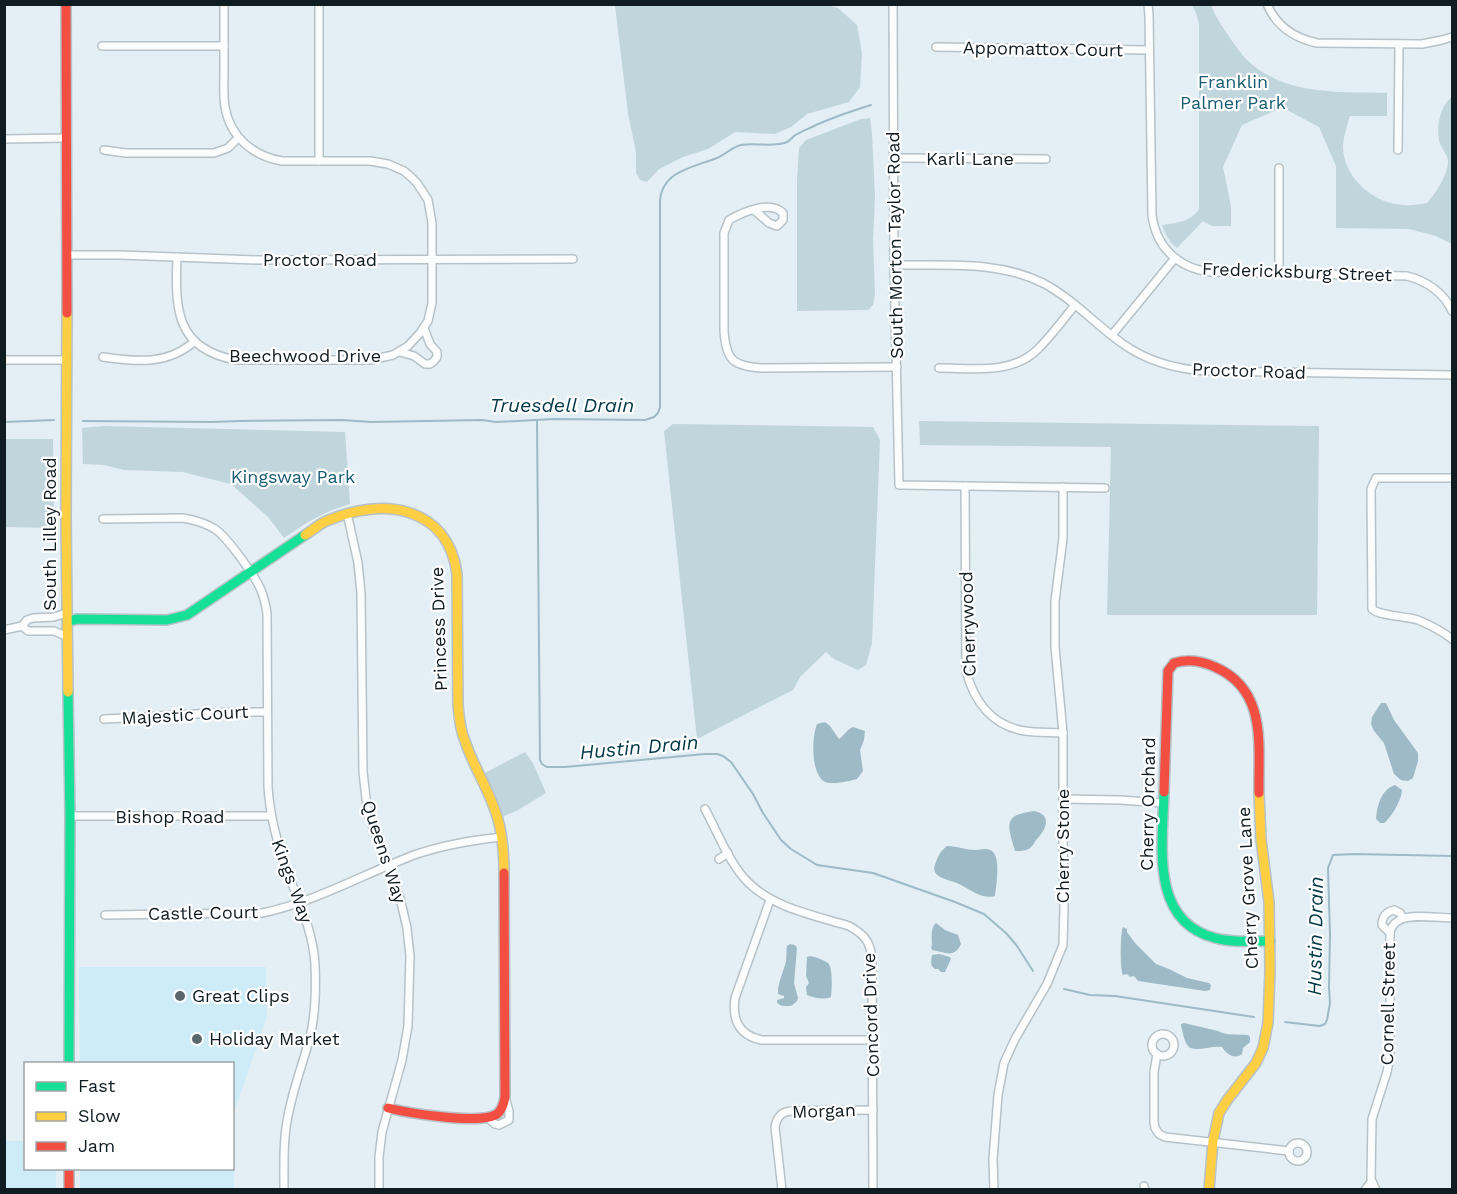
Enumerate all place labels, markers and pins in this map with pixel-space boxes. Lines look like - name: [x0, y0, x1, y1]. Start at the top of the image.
- place label: Great Clips: [192, 985, 289, 1006]
- marker: Great Clips: [173, 989, 187, 1003]
- place label: Holiday Market: [209, 1028, 340, 1049]
- marker: Holiday Market: [190, 1032, 204, 1046]

